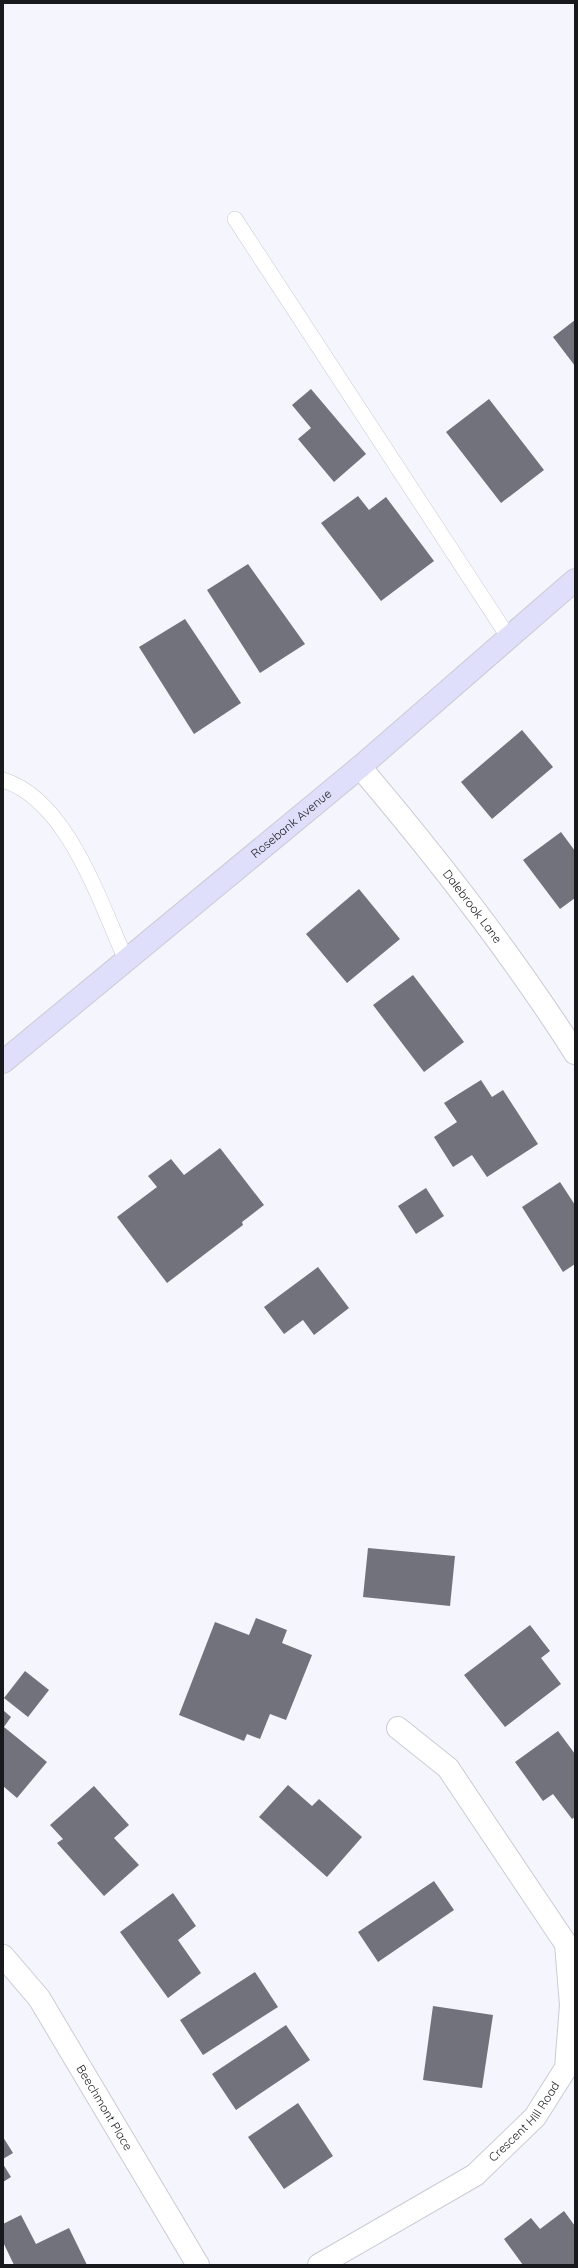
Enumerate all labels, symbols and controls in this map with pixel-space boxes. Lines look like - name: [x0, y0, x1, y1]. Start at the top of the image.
- street label: Rosebank Avenue: [248, 786, 334, 861]
- street label: Dalebrook Lane: [440, 866, 505, 946]
- street label: Beechmont Place: [73, 2062, 136, 2153]
- street label: Crescent Hill Road: [485, 2079, 562, 2165]

